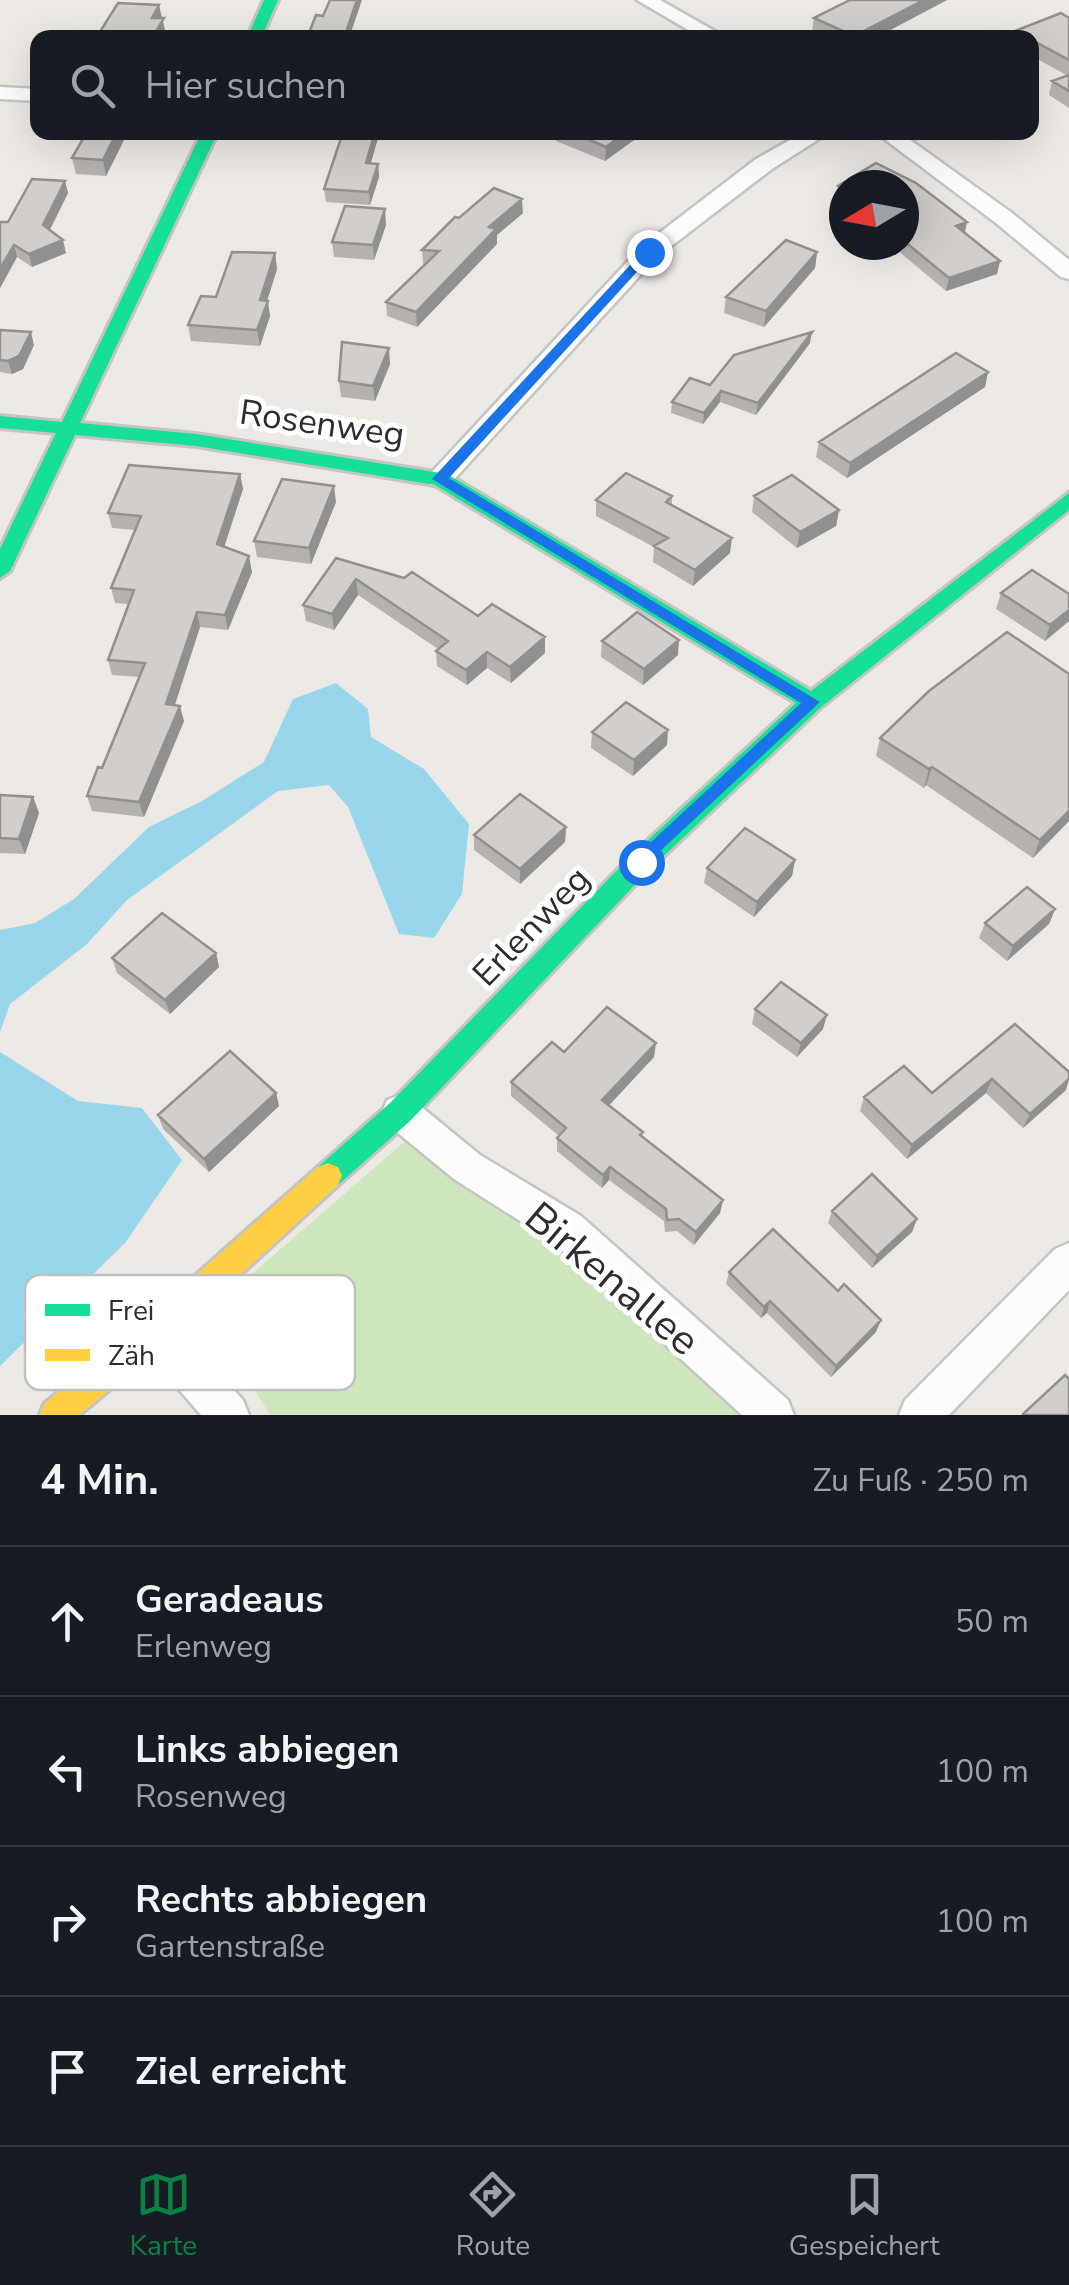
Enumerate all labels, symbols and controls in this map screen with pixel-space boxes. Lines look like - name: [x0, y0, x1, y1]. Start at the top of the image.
- search box: [30, 30, 1039, 140]
- icon: search: [65, 58, 120, 113]
- text: Hier suchen: [145, 60, 347, 111]
- north arrow: [829, 170, 919, 260]
- route end: [627, 230, 673, 276]
- street label: Rosenweg: [236, 389, 407, 458]
- route start: [619, 840, 665, 886]
- street label: Erlenweg: [462, 856, 600, 997]
- street label: Birkenallee: [513, 1189, 711, 1369]
- legend: [25, 1275, 355, 1390]
- text: Frei: [108, 1292, 154, 1330]
- text: Zäh: [108, 1337, 155, 1375]
- text: 4 Min.: [40, 1452, 159, 1509]
- text: Zu Fuß · 250 m: [813, 1459, 1029, 1502]
- text: Geradeaus: [135, 1574, 324, 1625]
- icon: ahead: [40, 1594, 95, 1649]
- text: 50 m: [955, 1600, 1029, 1643]
- text: Erlenweg: [135, 1625, 272, 1668]
- text: Links abbiegen: [135, 1724, 400, 1775]
- icon: left: [40, 1744, 95, 1799]
- text: 100 m: [936, 1750, 1029, 1793]
- text: Rosenweg: [135, 1775, 287, 1818]
- text: Rechts abbiegen: [135, 1874, 427, 1925]
- icon: right: [40, 1894, 95, 1949]
- text: 100 m: [936, 1900, 1029, 1943]
- text: Gartenstraße: [135, 1925, 325, 1968]
- icon: arrive: [40, 2044, 95, 2099]
- text: Ziel erreicht: [135, 2046, 346, 2097]
- tab: Karte: [129, 2167, 197, 2265]
- tab: Route: [456, 2167, 530, 2265]
- tab: Gespeichert: [789, 2167, 940, 2265]

